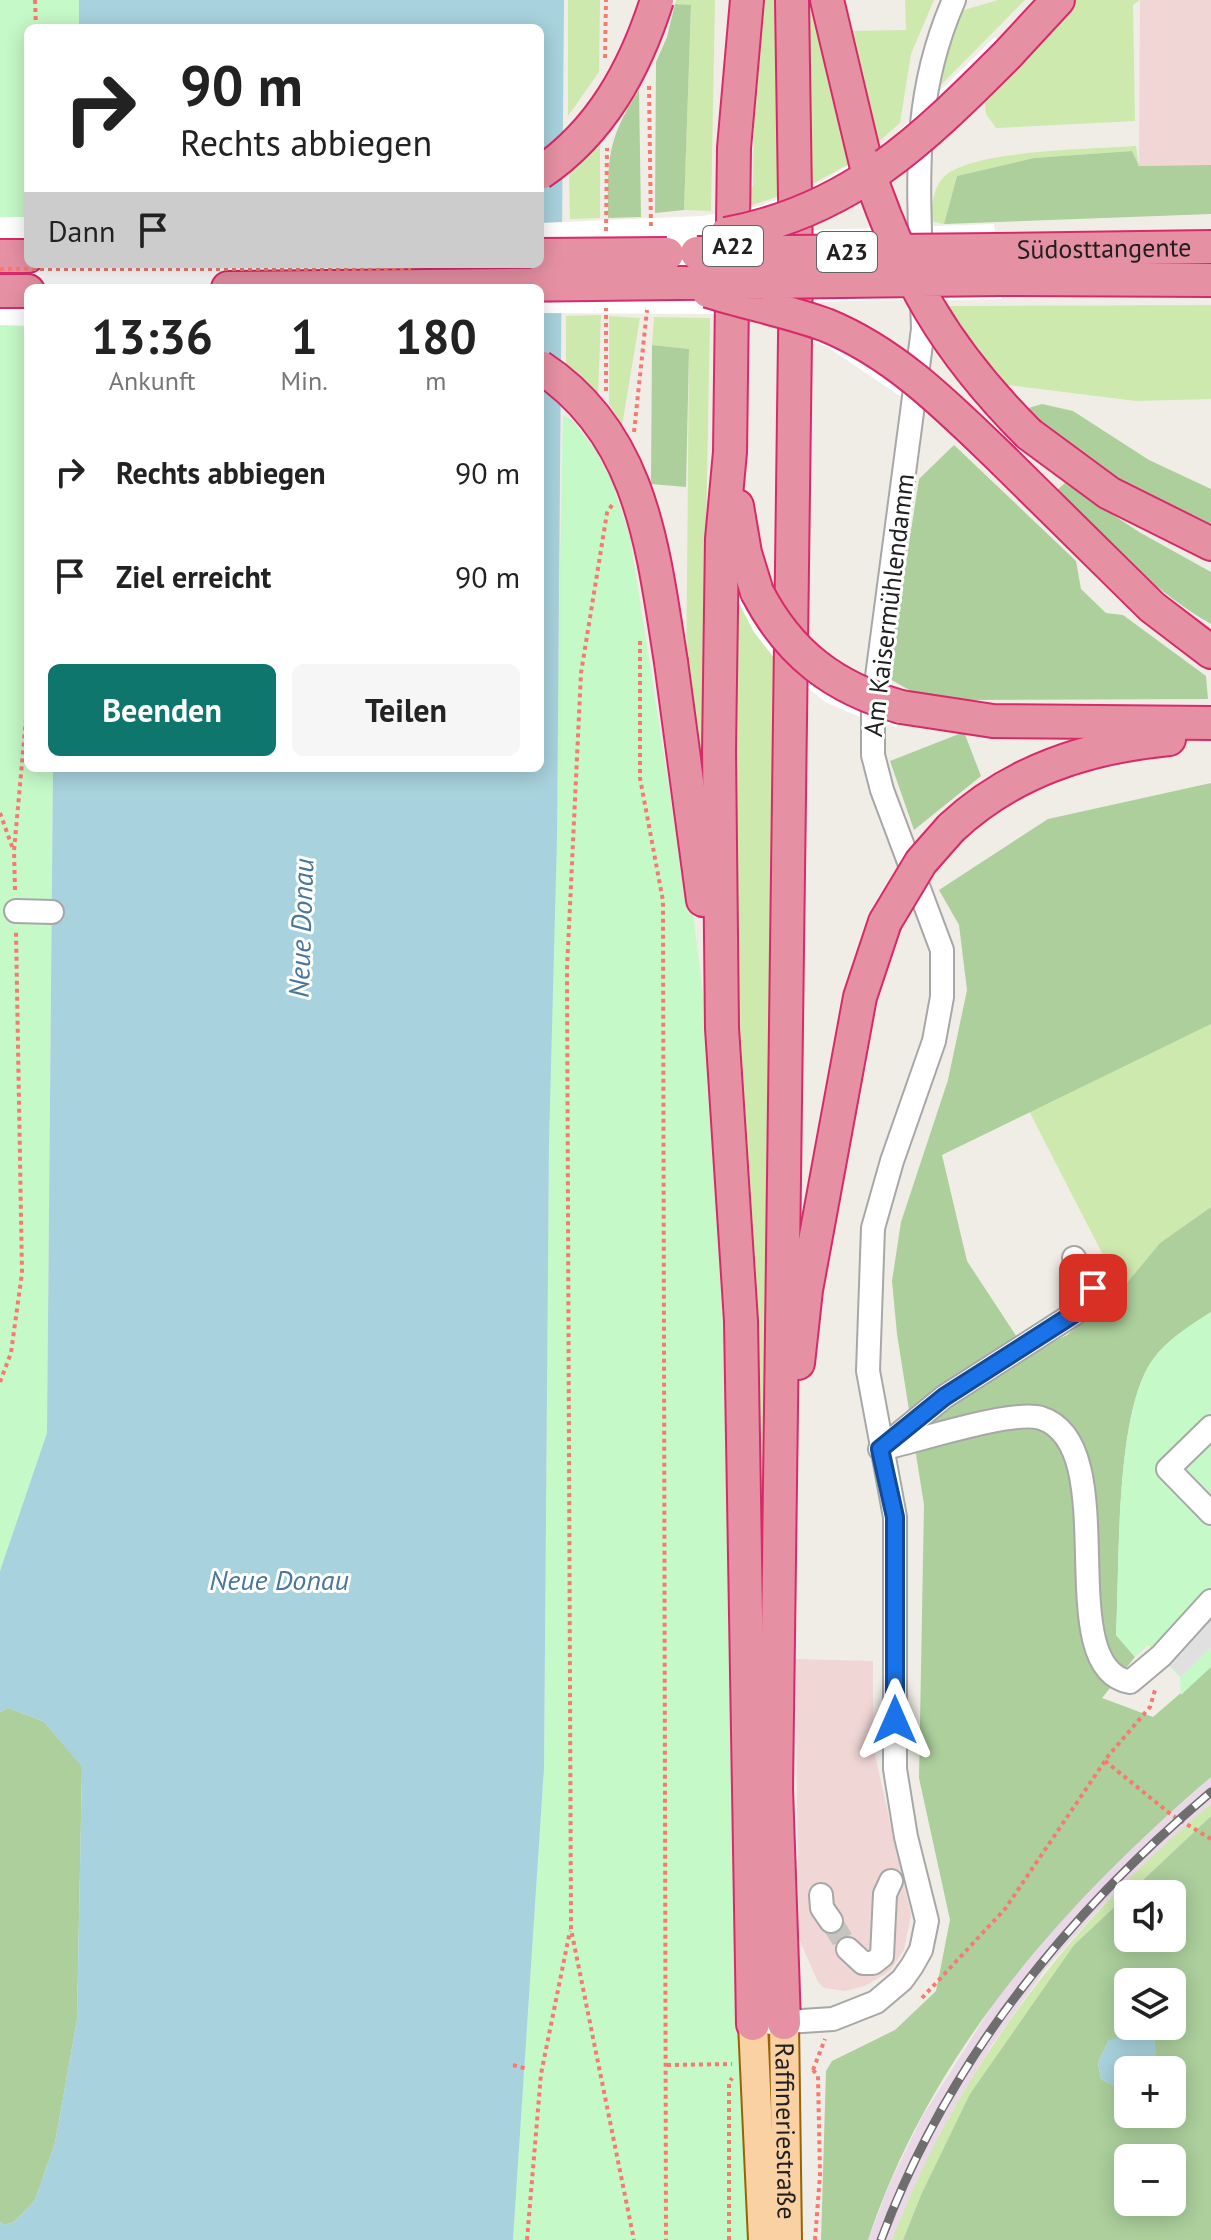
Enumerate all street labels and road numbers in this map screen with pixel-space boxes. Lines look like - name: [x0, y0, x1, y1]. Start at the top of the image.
- road number: A22: [703, 226, 763, 266]
- street label: Südosttangente: [1016, 230, 1192, 266]
- road number: A23: [817, 232, 877, 272]
- street label: Am Kaisermühlendamm: [856, 472, 921, 738]
- street label: Raffineriestraße: [768, 2042, 804, 2220]

